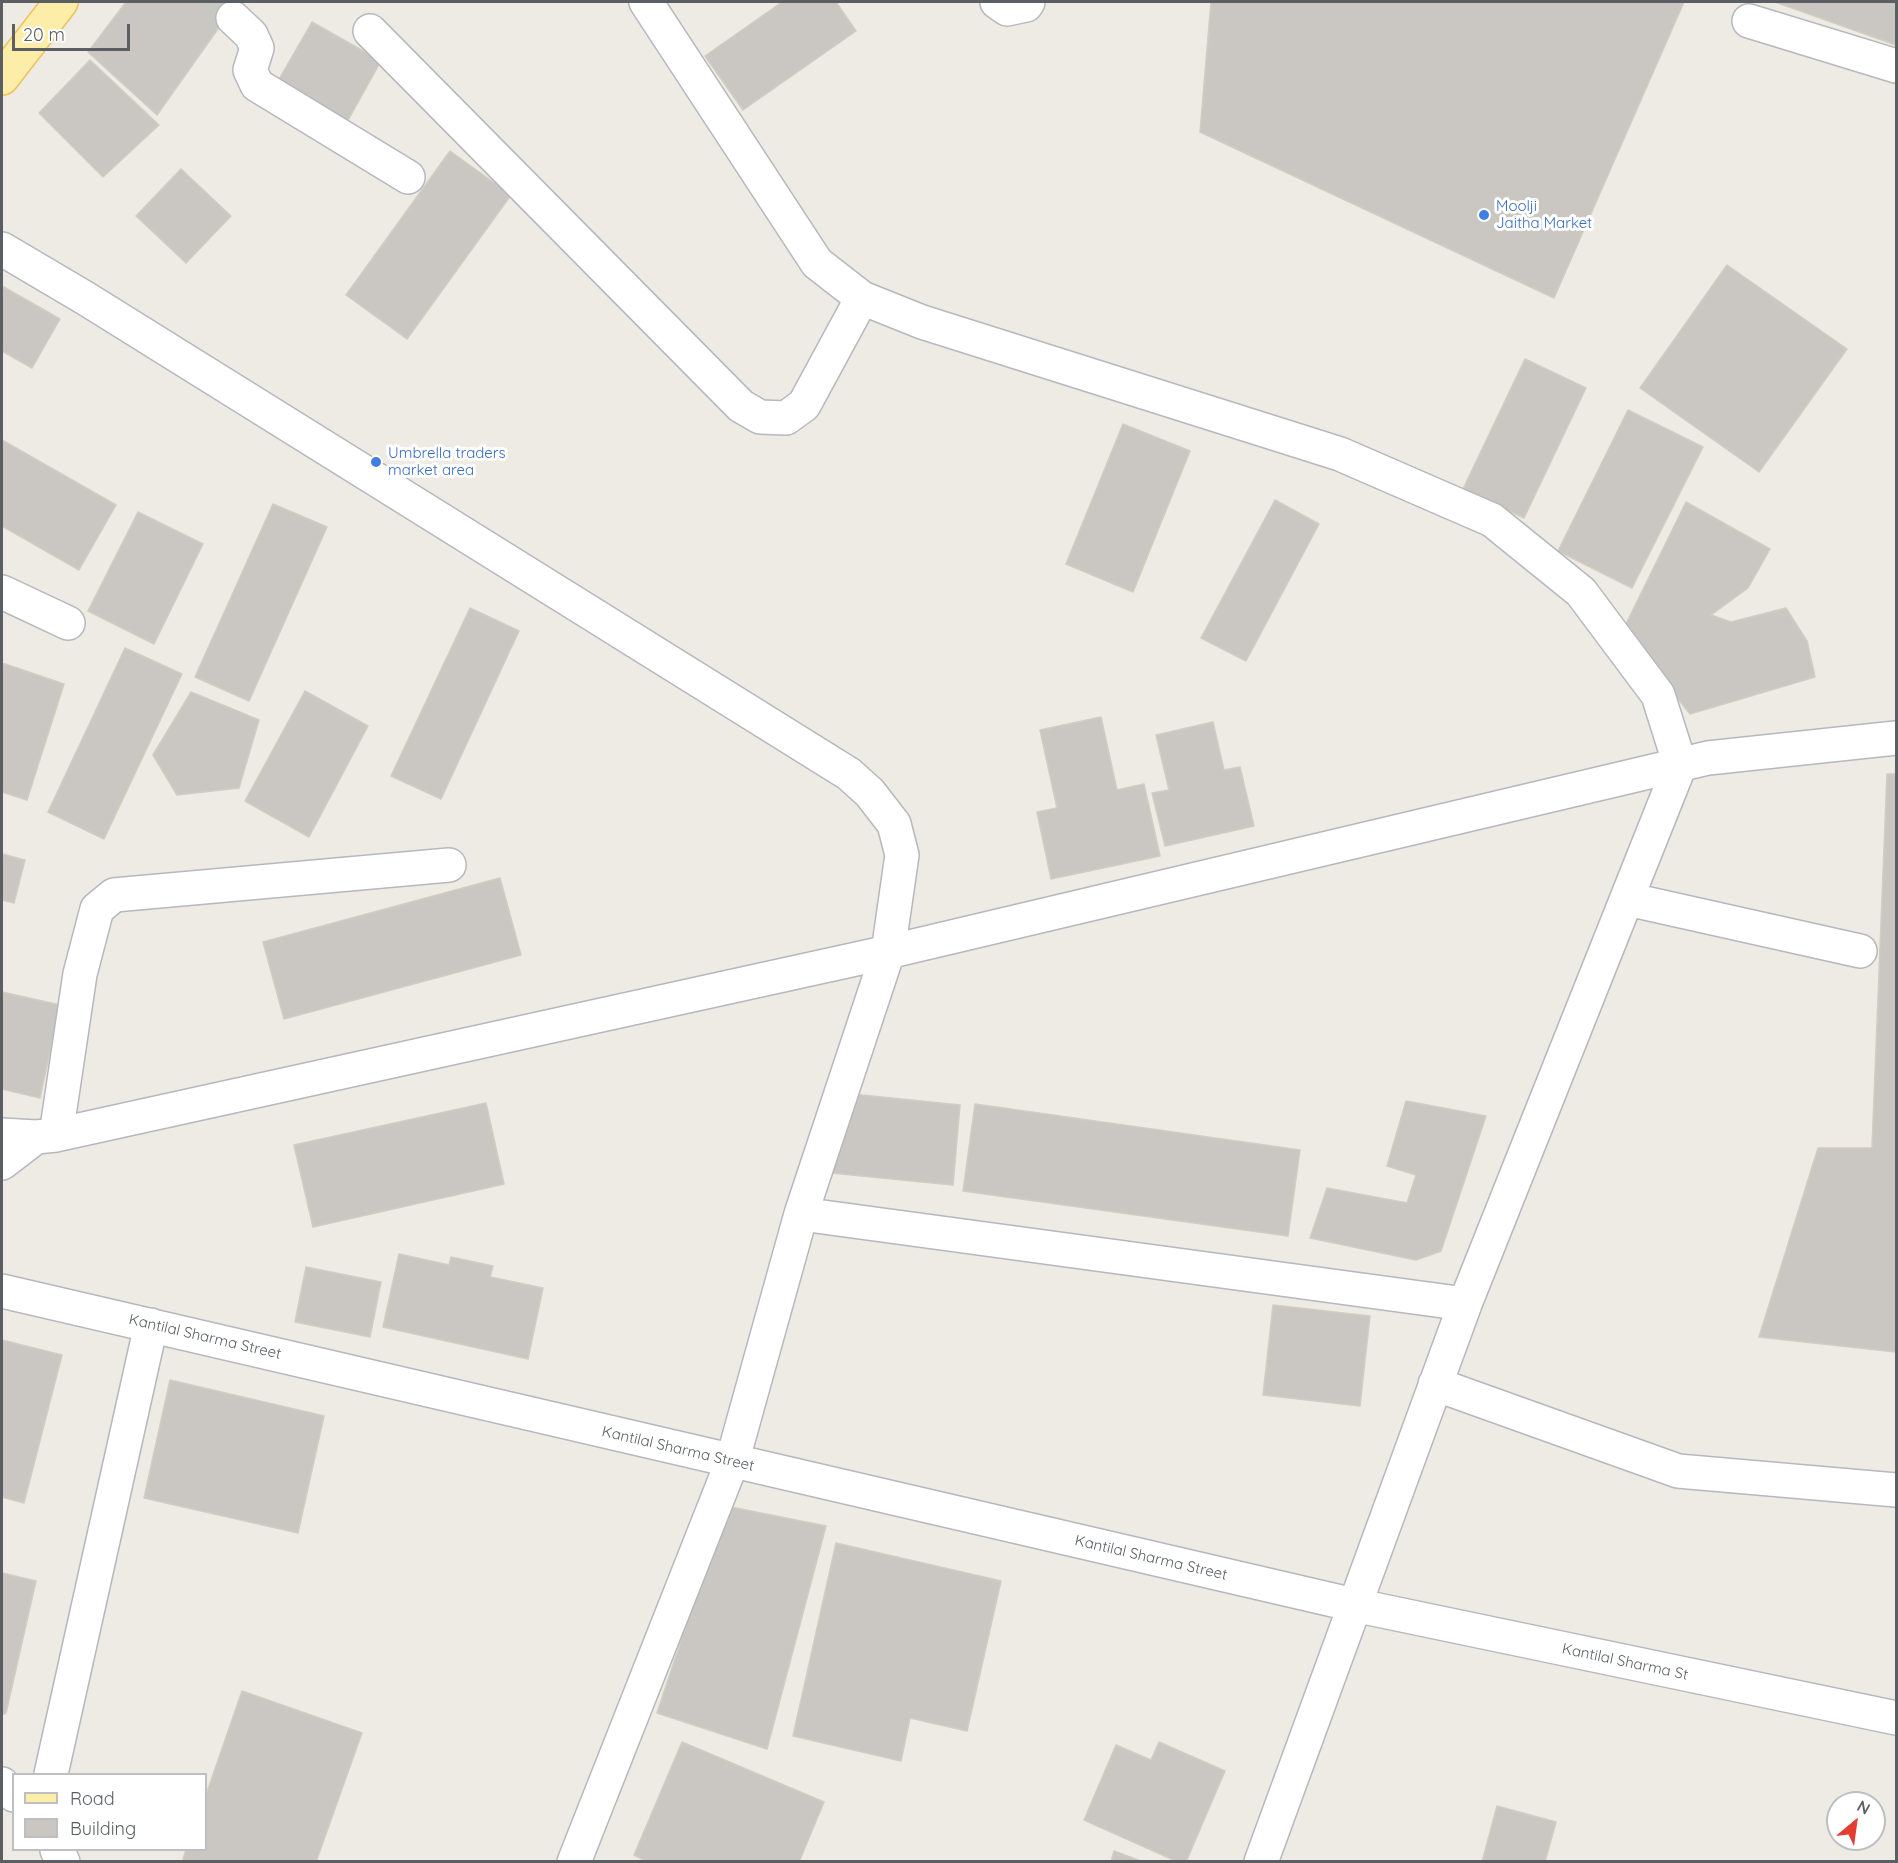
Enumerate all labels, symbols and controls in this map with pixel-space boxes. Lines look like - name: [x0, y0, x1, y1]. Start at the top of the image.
- scale bar: [15, 12, 134, 50]
- text: 20 m: [23, 23, 65, 46]
- place label: Moolji Jaitha Market: [1496, 197, 1592, 232]
- marker: Moolji Jaitha Market: [1477, 208, 1491, 222]
- place label: Umbrella traders market area: [388, 444, 506, 479]
- marker: Umbrella traders market area: [369, 455, 383, 469]
- street label: Kantilal Sharma Street: [127, 1311, 283, 1363]
- street label: Kantilal Sharma Street: [600, 1423, 756, 1475]
- street label: Kantilal Sharma Street: [1073, 1532, 1229, 1584]
- street label: Kantilal Sharma St: [1560, 1640, 1690, 1684]
- legend: [12, 1773, 207, 1851]
- text: Road: [70, 1787, 115, 1810]
- north arrow: [1826, 1791, 1886, 1851]
- text: N: [1854, 1795, 1874, 1819]
- text: Building: [70, 1817, 136, 1840]

